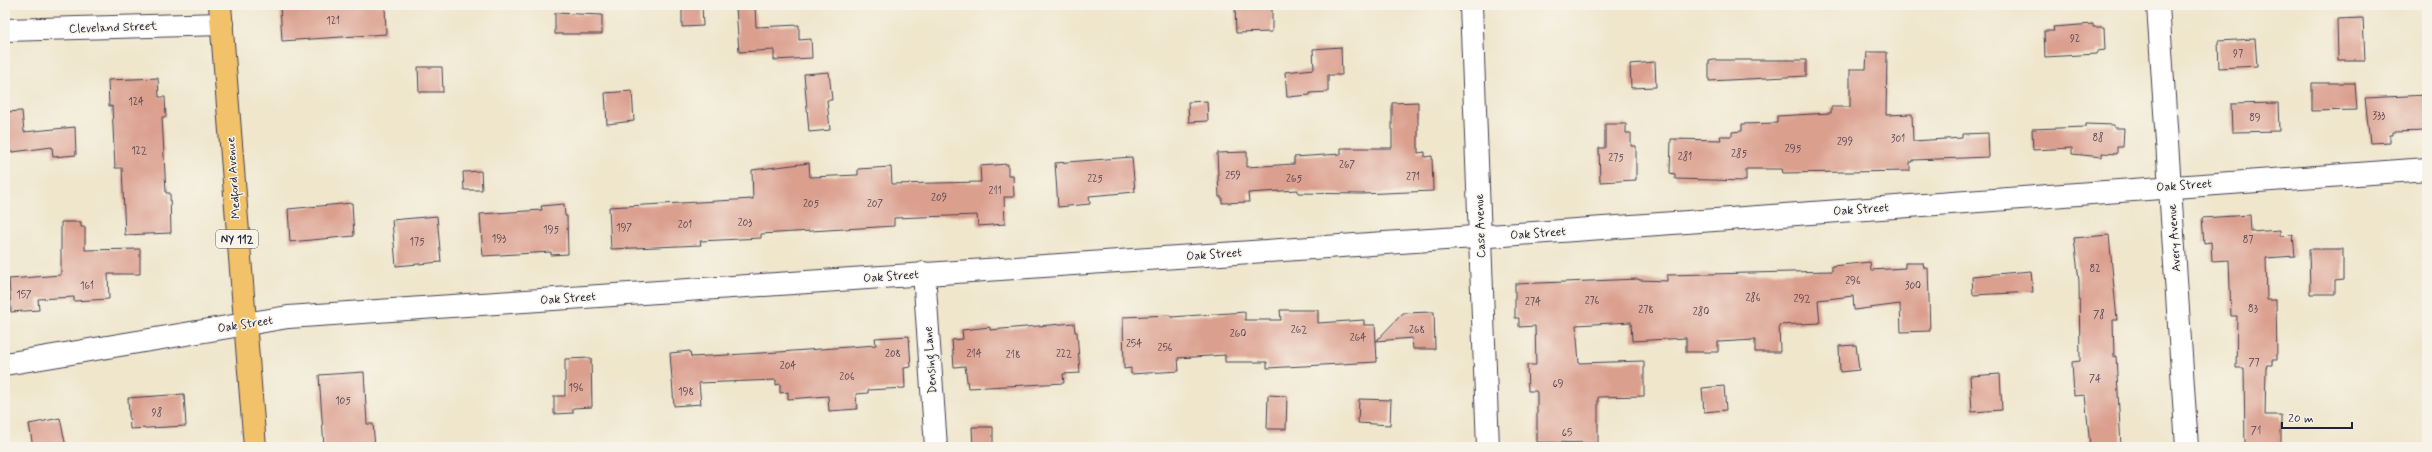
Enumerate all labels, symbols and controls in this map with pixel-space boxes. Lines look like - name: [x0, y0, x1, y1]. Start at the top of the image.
- house number: 121: [326, 15, 340, 28]
- street label: Cleveland Street: [69, 18, 158, 38]
- house number: 92: [2070, 33, 2080, 46]
- house number: 97: [2233, 48, 2243, 61]
- house number: 124: [128, 96, 144, 109]
- house number: 333: [2373, 110, 2385, 123]
- house number: 89: [2249, 112, 2261, 125]
- house number: 88: [2092, 131, 2104, 145]
- house number: 301: [1891, 133, 1905, 146]
- street label: Medford Avenue: [223, 136, 246, 220]
- house number: 299: [1837, 136, 1853, 149]
- house number: 295: [1785, 143, 1802, 156]
- house number: 122: [131, 145, 147, 158]
- house number: 285: [1731, 147, 1747, 161]
- house number: 281: [1678, 150, 1692, 164]
- house number: 275: [1608, 152, 1624, 165]
- house number: 267: [1339, 159, 1355, 172]
- house number: 259: [1225, 170, 1241, 183]
- house number: 271: [1406, 171, 1420, 184]
- house number: 225: [1087, 173, 1103, 186]
- house number: 265: [1286, 173, 1302, 186]
- street label: Oak Street: [2156, 176, 2213, 196]
- house number: 211: [988, 185, 1002, 198]
- house number: 209: [931, 192, 947, 205]
- street label: Case Avenue: [1472, 193, 1490, 258]
- house number: 205: [803, 198, 820, 211]
- house number: 207: [867, 198, 884, 211]
- street label: Oak Street: [1833, 200, 1890, 220]
- street label: Avery Avenue: [2165, 203, 2185, 272]
- house number: 203: [738, 217, 752, 230]
- house number: 201: [678, 219, 692, 232]
- house number: 197: [616, 222, 632, 235]
- house number: 195: [543, 224, 559, 237]
- street label: Oak Street: [1510, 224, 1567, 244]
- road number: NY 112: [216, 230, 258, 248]
- house number: 193: [492, 233, 506, 246]
- house number: 87: [2243, 234, 2253, 247]
- house number: 175: [409, 236, 425, 249]
- street label: Oak Street: [1186, 245, 1243, 265]
- house number: 82: [2090, 263, 2100, 276]
- street label: Oak Street: [863, 267, 920, 287]
- house number: 296: [1845, 275, 1861, 288]
- house number: 161: [80, 280, 94, 293]
- house number: 300: [1905, 280, 1921, 293]
- house number: 157: [16, 289, 32, 302]
- street label: Oak Street: [540, 289, 597, 309]
- house number: 286: [1745, 291, 1761, 305]
- house number: 292: [1794, 293, 1810, 306]
- house number: 276: [1585, 295, 1600, 308]
- house number: 274: [1525, 296, 1541, 309]
- house number: 83: [2248, 303, 2258, 316]
- house number: 278: [1638, 304, 1654, 317]
- house number: 280: [1693, 305, 1709, 319]
- house number: 78: [2093, 308, 2105, 322]
- street label: Oak Street: [216, 313, 274, 337]
- house number: 262: [1291, 324, 1307, 337]
- house number: 268: [1409, 324, 1425, 337]
- street label: Densing Lane: [921, 326, 942, 394]
- house number: 260: [1230, 328, 1246, 341]
- house number: 264: [1350, 332, 1366, 345]
- house number: 254: [1126, 338, 1142, 351]
- house number: 256: [1158, 342, 1173, 355]
- house number: 208: [885, 348, 901, 361]
- house number: 214: [966, 348, 982, 361]
- house number: 222: [1056, 348, 1072, 361]
- house number: 218: [1006, 349, 1020, 362]
- house number: 77: [2248, 357, 2260, 370]
- house number: 204: [780, 360, 796, 373]
- house number: 206: [839, 371, 855, 384]
- house number: 74: [2089, 373, 2101, 386]
- house number: 69: [1552, 378, 1564, 391]
- house number: 196: [568, 382, 584, 395]
- house number: 198: [678, 386, 694, 399]
- house number: 105: [335, 395, 351, 408]
- scale bar: [2282, 404, 2352, 430]
- house number: 98: [152, 406, 162, 420]
- text: 20 m: [2288, 411, 2314, 427]
- house number: 71: [2251, 425, 2261, 438]
- house number: 65: [1562, 427, 1572, 440]

